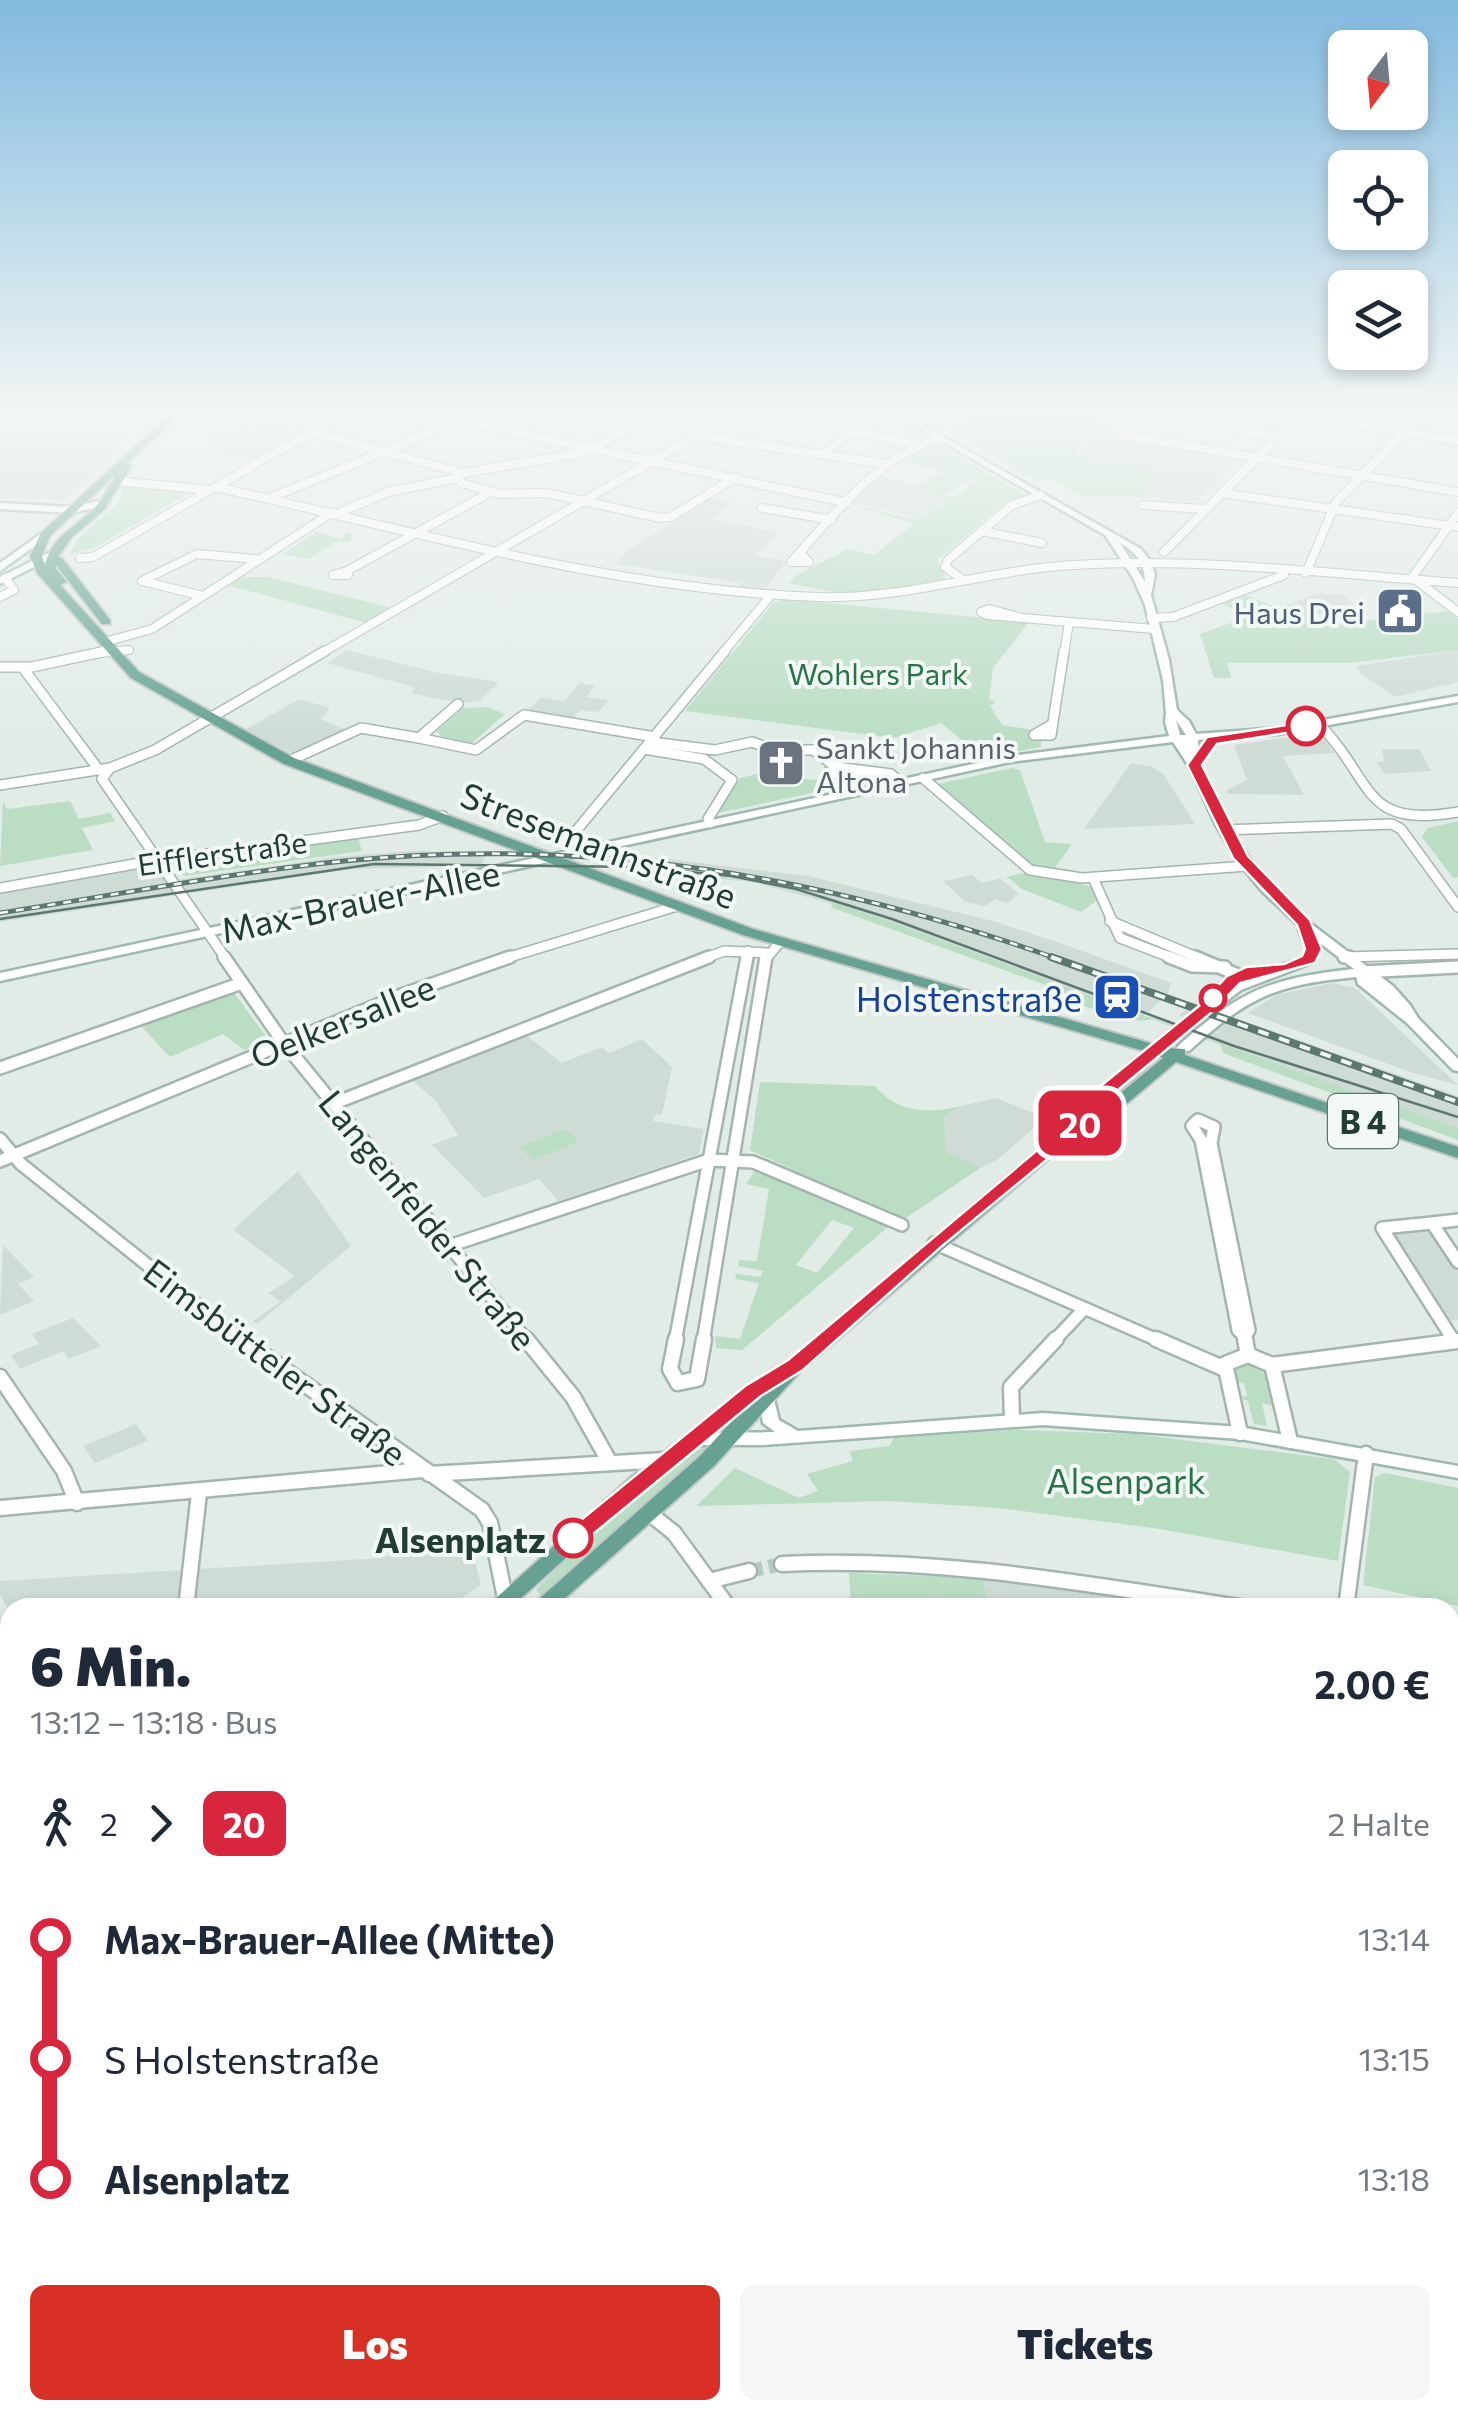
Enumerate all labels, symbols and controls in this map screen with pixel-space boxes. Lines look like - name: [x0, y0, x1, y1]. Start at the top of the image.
- north arrow: [1328, 30, 1428, 130]
- map controls: [1328, 30, 1428, 370]
- button: locate: [1328, 150, 1428, 250]
- button: layers: [1328, 270, 1428, 370]
- public building icon: Haus Drei: [1374, 585, 1426, 637]
- place label: Haus Drei: [1234, 593, 1365, 630]
- park label: Wohlers Park: [788, 654, 968, 691]
- unlabelled marker: [1287, 707, 1325, 745]
- place label: Sankt Johannis Altona: [816, 728, 1016, 799]
- church icon: Sankt Johannis Altona: [755, 737, 807, 789]
- street label: Stresemannstraße: [455, 772, 743, 916]
- street label: Eifflerstraße: [135, 822, 309, 882]
- street label: Max-Brauer-Allee: [217, 849, 503, 951]
- street label: Oelkersallee: [244, 964, 440, 1076]
- station icon: Holstenstraße: [1091, 971, 1143, 1023]
- place label: Holstenstraße: [856, 976, 1082, 1019]
- unlabelled marker: [1200, 985, 1226, 1011]
- street label: Langenfelder Straße: [311, 1081, 547, 1357]
- line badge: 20: [1035, 1090, 1125, 1156]
- road number: B 4: [1328, 1094, 1398, 1148]
- text: 20: [1059, 1102, 1101, 1145]
- street label: Eimsbütteler Straße: [136, 1248, 416, 1474]
- park label: Alsenpark: [1046, 1458, 1206, 1501]
- place label: Alsenplatz: [375, 1517, 546, 1560]
- marker: Alsenplatz: [554, 1519, 592, 1557]
- text: 6 Min.: [30, 1630, 191, 1697]
- text: 2.00 €: [1314, 1660, 1430, 1707]
- text: 13:12 – 13:18 · Bus: [30, 1701, 278, 1741]
- icon: walk: [30, 1796, 85, 1851]
- icon: forward: [133, 1796, 188, 1851]
- text: 20: [223, 1802, 266, 1845]
- text: 2: [100, 1803, 118, 1843]
- text: 2 Halte: [1328, 1803, 1430, 1843]
- text: Max-Brauer-Allee (Mitte): [104, 1915, 555, 1962]
- text: 13:14: [1358, 1918, 1430, 1958]
- text: S Holstenstraße: [104, 2035, 379, 2082]
- text: 13:15: [1358, 2038, 1430, 2078]
- text: Alsenplatz: [104, 2155, 290, 2202]
- text: 13:18: [1357, 2158, 1430, 2198]
- button: Los: [30, 2285, 720, 2400]
- button: Tickets: [740, 2285, 1430, 2400]

